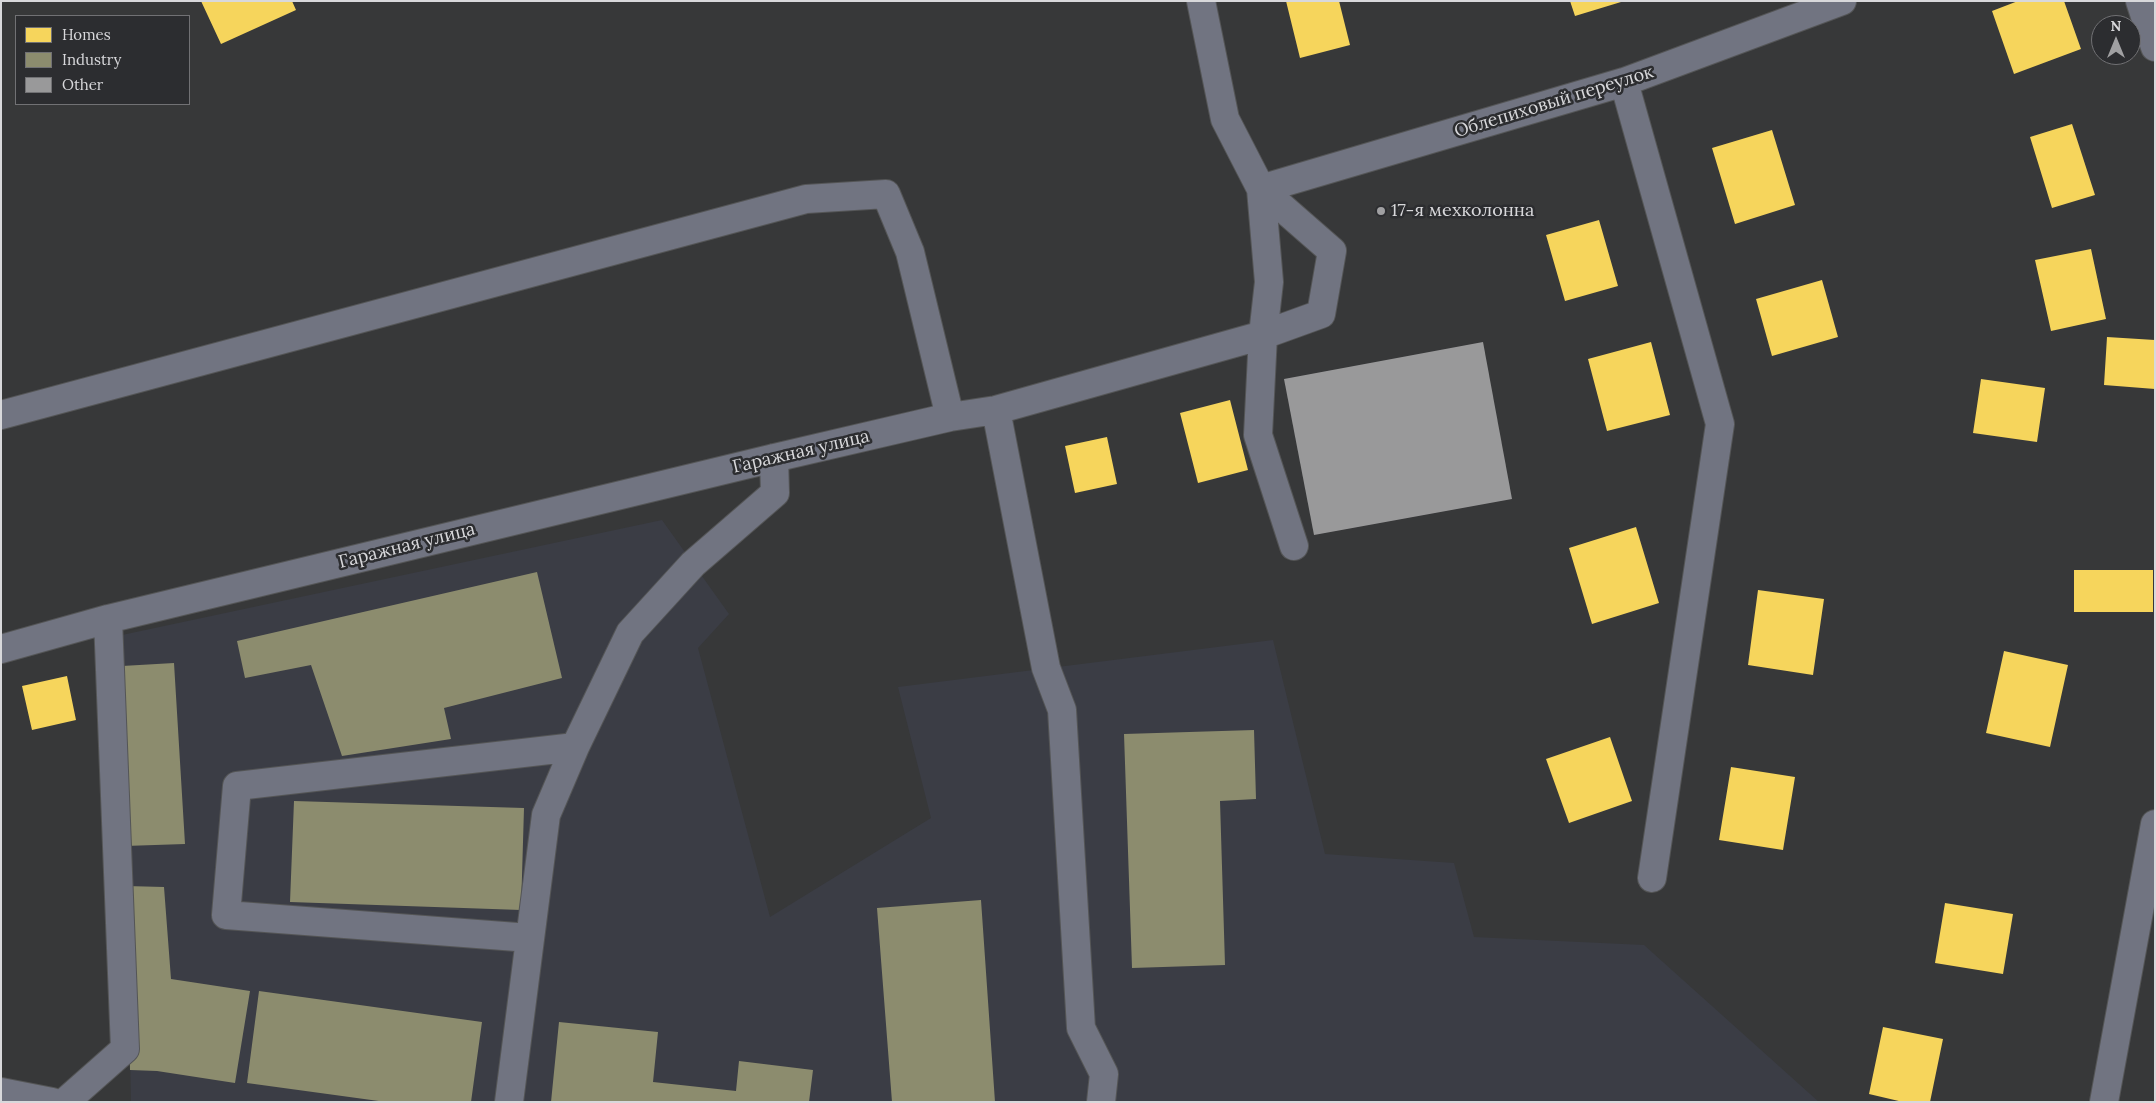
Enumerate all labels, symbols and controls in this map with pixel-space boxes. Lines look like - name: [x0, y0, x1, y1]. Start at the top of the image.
- legend: [15, 15, 190, 105]
- north arrow: [2091, 15, 2141, 65]
- text: N: [2111, 17, 2121, 35]
- text: Homes: [62, 25, 111, 44]
- text: Industry: [62, 50, 121, 69]
- street label: Облепиховый переулок: [1452, 61, 1656, 143]
- text: Other: [62, 75, 103, 94]
- place label: 17-я мехколонна: [1391, 200, 1534, 222]
- marker: 17-я мехколонна: [1375, 205, 1387, 217]
- street label: Гаражная улица: [730, 426, 872, 478]
- street label: Гаражная улица: [337, 519, 477, 573]

